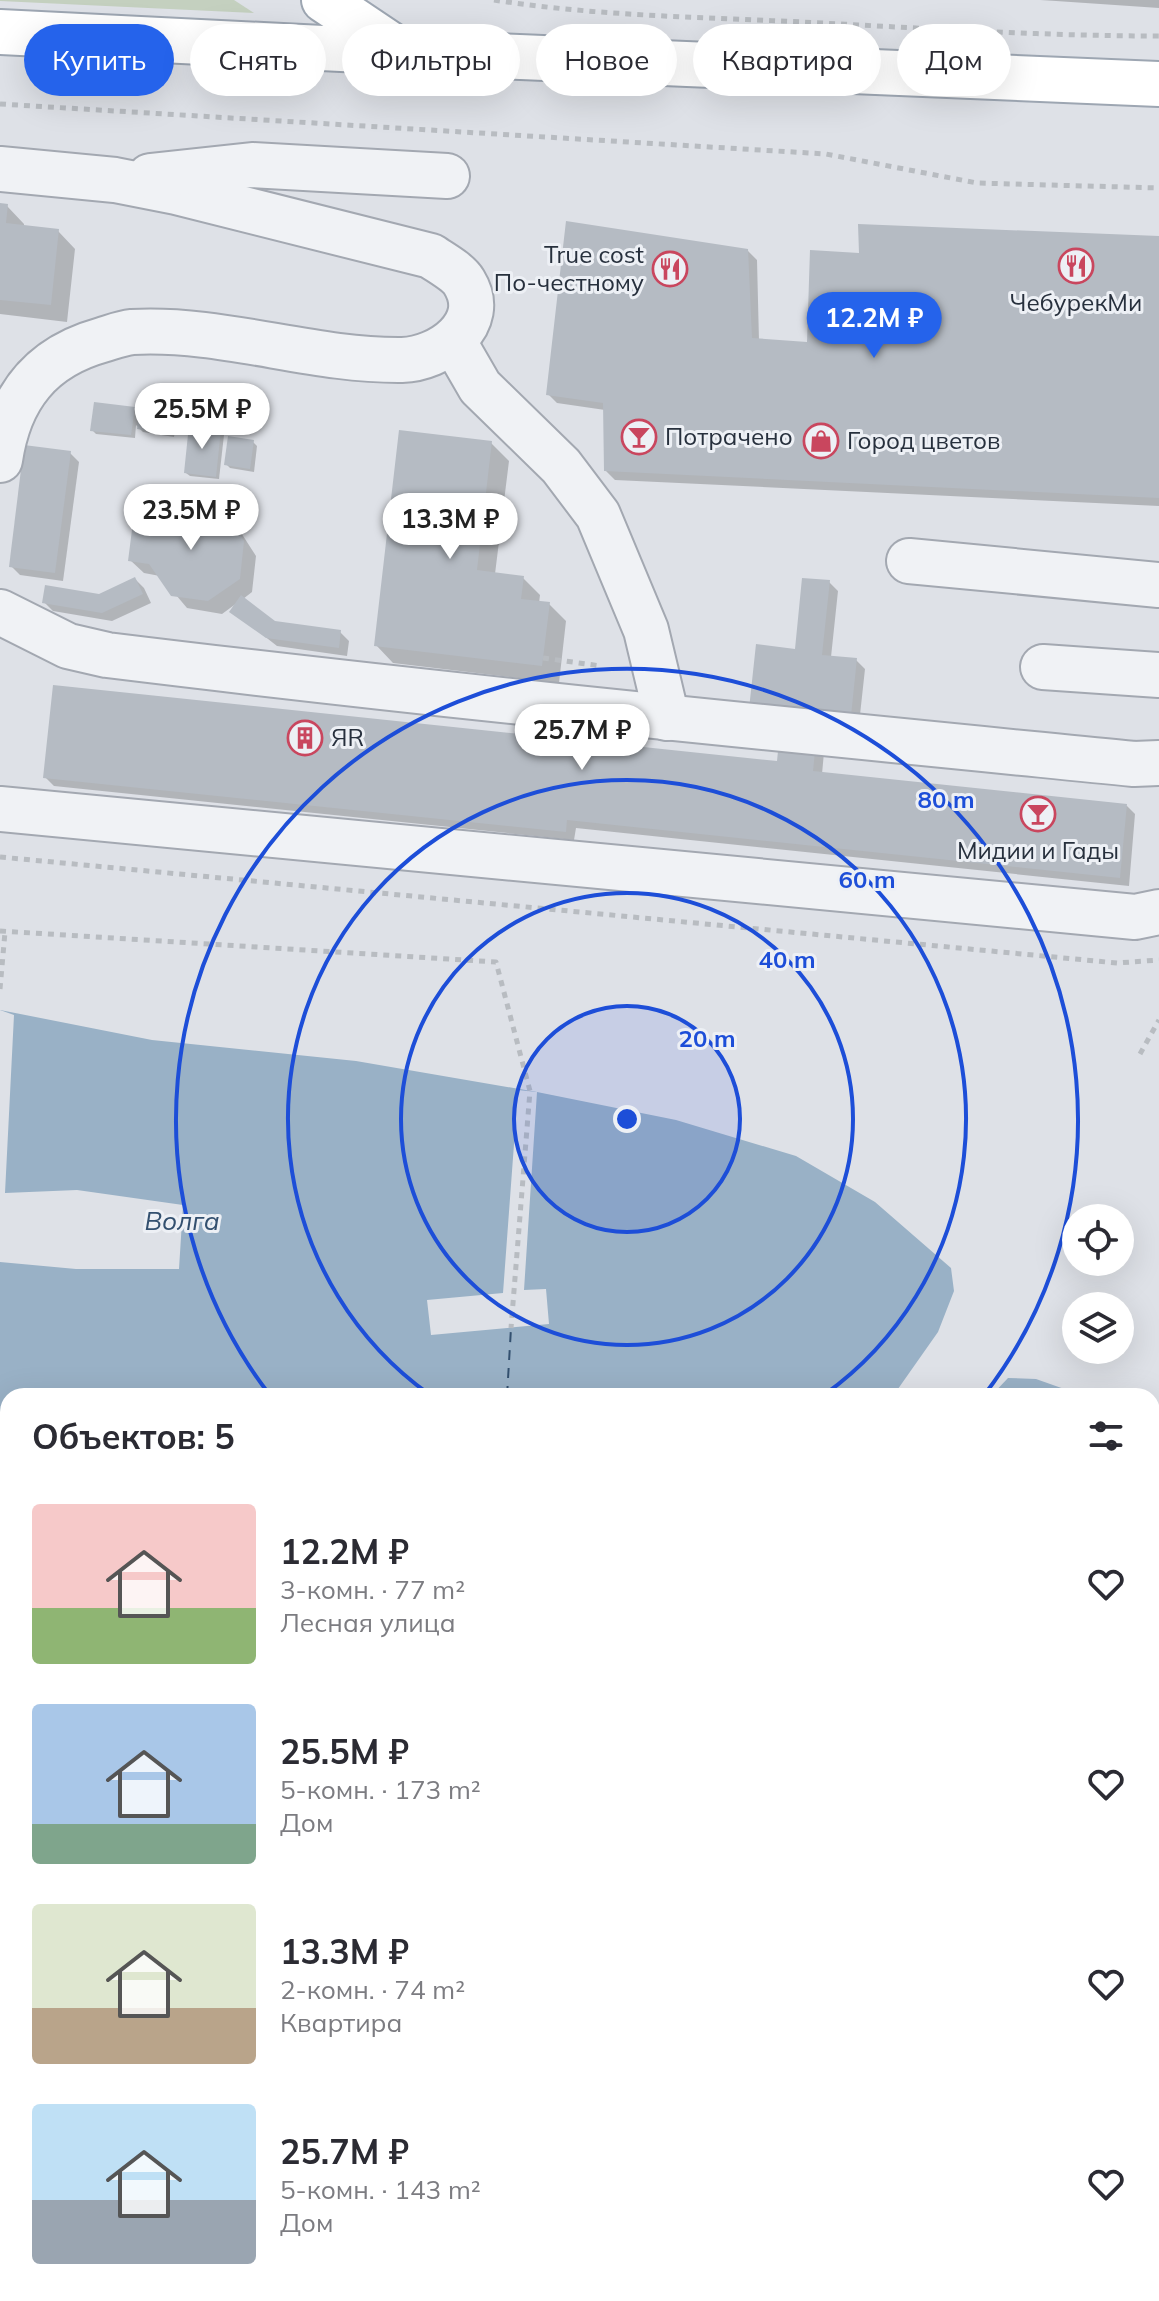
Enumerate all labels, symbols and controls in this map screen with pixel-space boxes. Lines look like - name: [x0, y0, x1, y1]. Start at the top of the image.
- chip: Купить: [24, 24, 174, 96]
- chip: Снять: [190, 24, 326, 96]
- chip: Фильтры: [342, 24, 520, 96]
- chip: Новое: [536, 24, 677, 96]
- chip: Квартира: [693, 24, 881, 96]
- chip: Дом: [897, 24, 1011, 96]
- place label: True cost По-честному: [494, 239, 644, 297]
- restaurant icon: ЧебурекМи: [1057, 247, 1095, 285]
- restaurant icon: True cost По-честному: [651, 250, 689, 288]
- place label: ЧебурекМи: [1010, 287, 1142, 317]
- pin: 12.2M ₽: [800, 292, 948, 360]
- text: 12.2M ₽: [825, 301, 923, 334]
- pin: 25.5M ₽: [128, 383, 276, 451]
- text: 25.5M ₽: [153, 392, 251, 425]
- bar icon: Потрачено: [620, 418, 658, 456]
- place label: Потрачено: [665, 421, 793, 451]
- shop icon: Город цветов: [802, 422, 840, 460]
- place label: Город цветов: [847, 425, 1000, 455]
- pin: 23.5M ₽: [117, 484, 265, 552]
- text: 23.5M ₽: [142, 493, 240, 526]
- pin: 13.3M ₽: [376, 493, 524, 561]
- text: 13.3M ₽: [401, 502, 499, 535]
- pin: 25.7M ₽: [508, 704, 656, 772]
- text: 25.7M ₽: [533, 713, 631, 746]
- building icon: ЯR: [286, 719, 324, 757]
- place label: ЯR: [331, 722, 364, 752]
- text: 80 m: [918, 784, 974, 814]
- bar icon: Мидии и Гады: [1019, 795, 1057, 833]
- place label: Мидии и Гады: [957, 835, 1119, 865]
- text: 60 m: [839, 864, 895, 894]
- text: 40 m: [759, 944, 815, 974]
- text: 20 m: [679, 1023, 735, 1053]
- centre of rings: [613, 1105, 641, 1133]
- water label: Волга: [144, 1204, 220, 1237]
- map controls: [1062, 1204, 1134, 1364]
- button: locate: [1062, 1204, 1134, 1276]
- button: layers: [1062, 1292, 1134, 1364]
- icon: filters: [1084, 1414, 1128, 1458]
- text: Объектов: 5: [32, 1415, 235, 1458]
- text: 12.2M ₽: [280, 1530, 409, 1573]
- icon: home: [96, 1536, 192, 1632]
- icon: heart: [1084, 1562, 1128, 1606]
- text: 3-комн. · 77 m²: [280, 1573, 465, 1606]
- text: Лесная улица: [280, 1606, 456, 1639]
- text: 25.5M ₽: [280, 1730, 409, 1773]
- icon: home: [96, 1736, 192, 1832]
- icon: heart: [1084, 1762, 1128, 1806]
- text: 5-комн. · 173 m²: [280, 1773, 481, 1806]
- text: Дом: [280, 1806, 333, 1839]
- text: 13.3M ₽: [280, 1930, 409, 1973]
- icon: home: [96, 1936, 192, 2032]
- icon: heart: [1084, 1962, 1128, 2006]
- text: 2-комн. · 74 m²: [280, 1973, 465, 2006]
- text: Квартира: [280, 2006, 402, 2039]
- text: 25.7M ₽: [280, 2130, 409, 2173]
- icon: home: [96, 2136, 192, 2232]
- icon: heart: [1084, 2162, 1128, 2206]
- text: 5-комн. · 143 m²: [280, 2173, 481, 2206]
- text: Дом: [280, 2206, 333, 2239]

